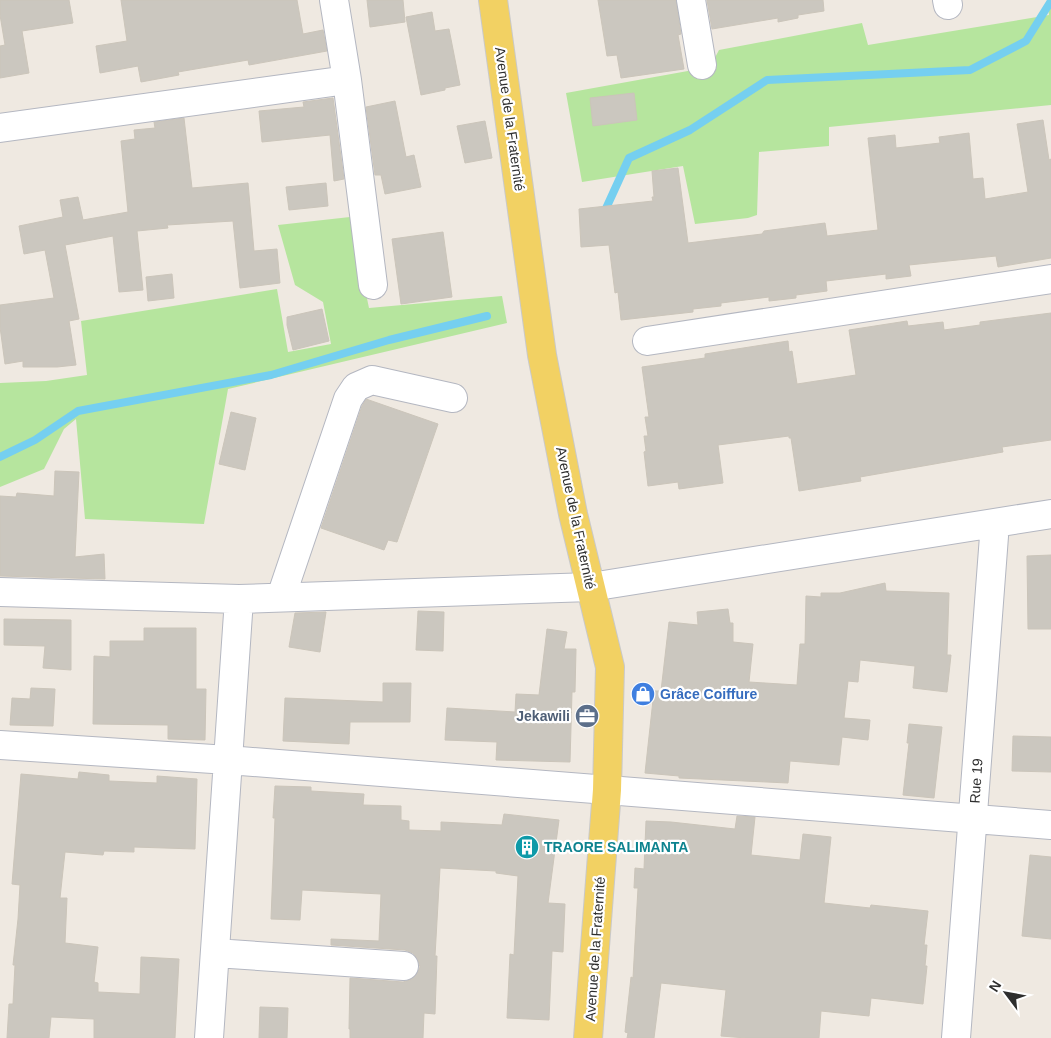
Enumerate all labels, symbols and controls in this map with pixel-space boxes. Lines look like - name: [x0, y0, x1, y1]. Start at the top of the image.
- street label: Avenue de la Fraternité: [492, 46, 528, 192]
- street label: Avenue de la Fraternité: [553, 445, 599, 591]
- shop icon: Grâce Coiffure: [630, 681, 656, 707]
- place label: Grâce Coiffure: [660, 686, 757, 702]
- office icon: Jekawili: [574, 703, 600, 729]
- place label: Jekawili: [516, 708, 570, 724]
- street label: Rue 19: [966, 758, 986, 804]
- building icon: TRAORE SALIMANTA: [514, 834, 540, 860]
- place label: TRAORE SALIMANTA: [544, 839, 688, 855]
- street label: Avenue de la Fraternité: [582, 876, 608, 1022]
- north arrow: [981, 968, 1031, 1018]
- text: N: [986, 978, 1004, 995]

